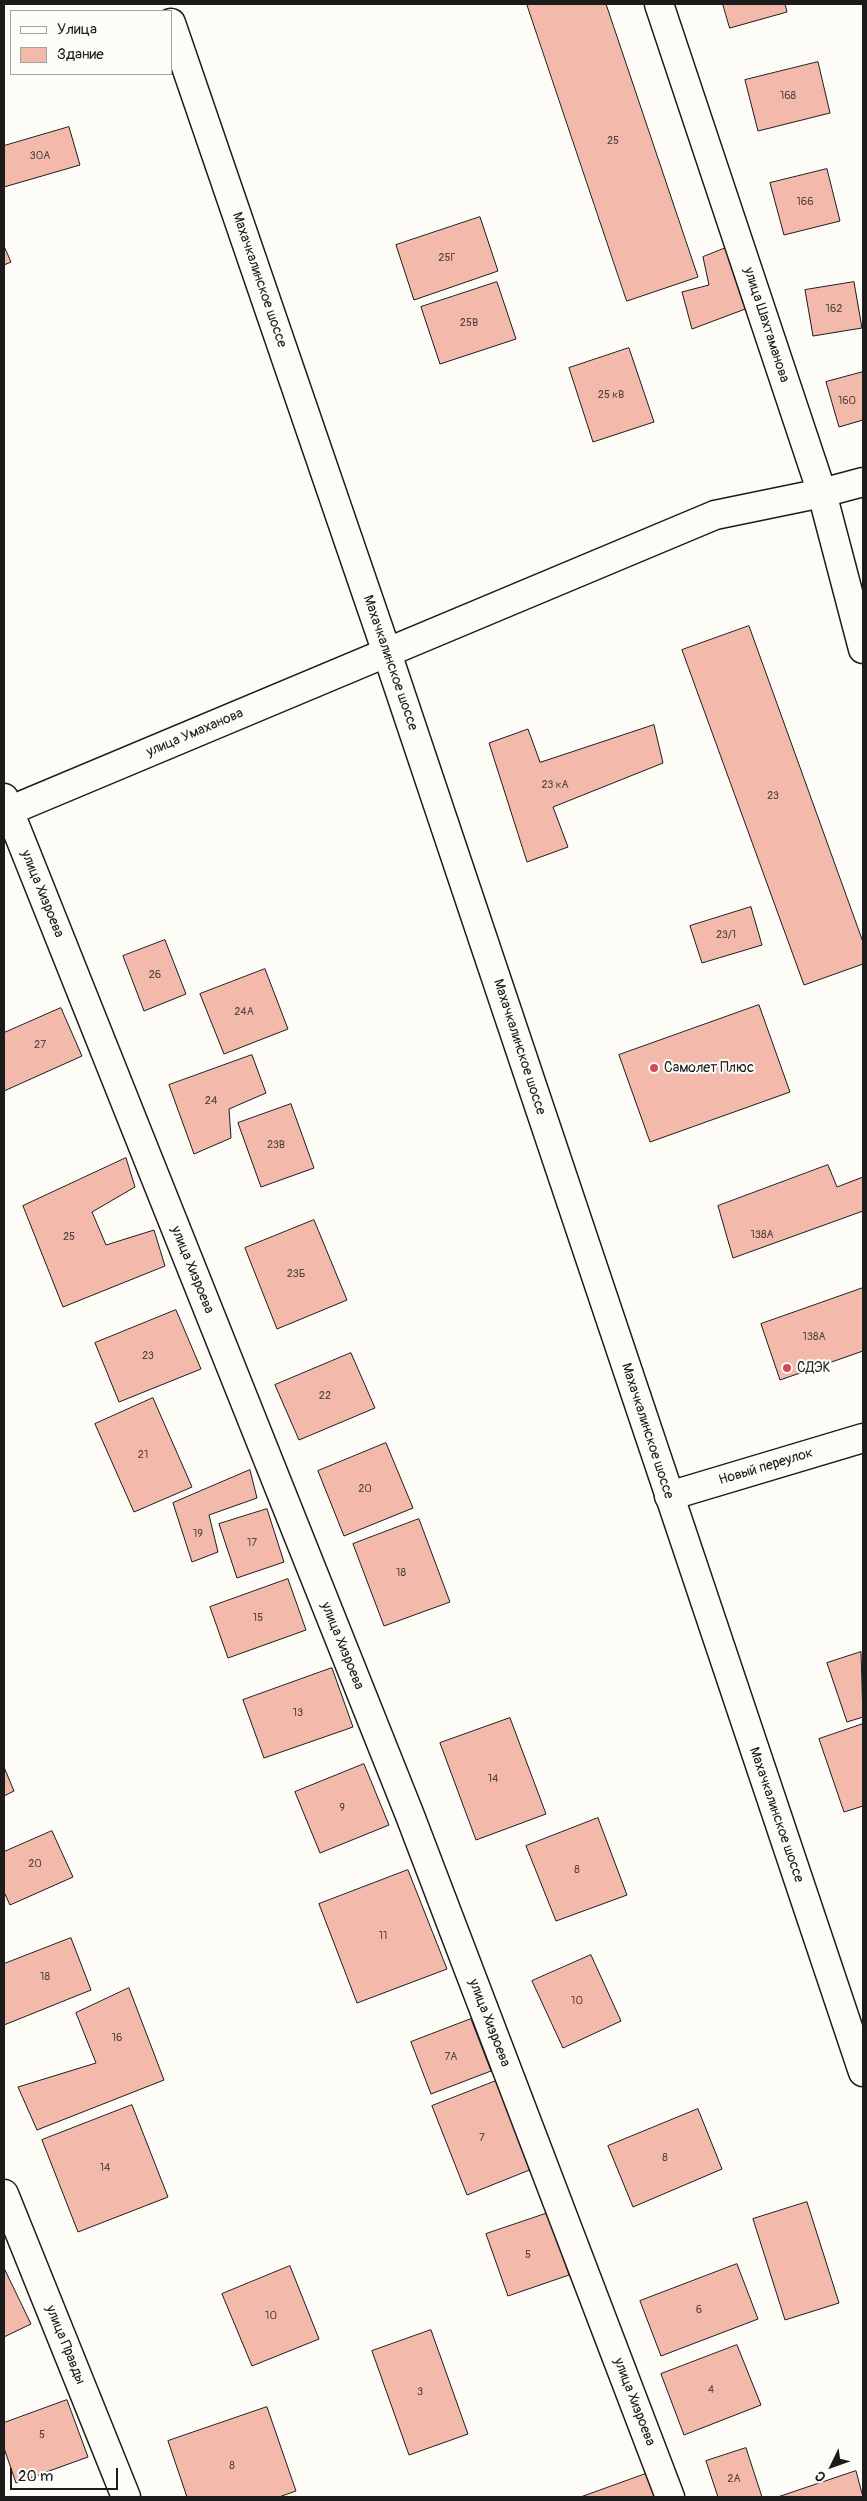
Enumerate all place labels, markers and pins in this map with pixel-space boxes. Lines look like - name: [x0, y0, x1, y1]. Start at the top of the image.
- place label: Самолет Плюс: [664, 1060, 754, 1076]
- marker: Самолет Плюс: [648, 1062, 660, 1074]
- place label: СДЭК: [797, 1360, 830, 1376]
- marker: СДЭК: [781, 1362, 793, 1374]

